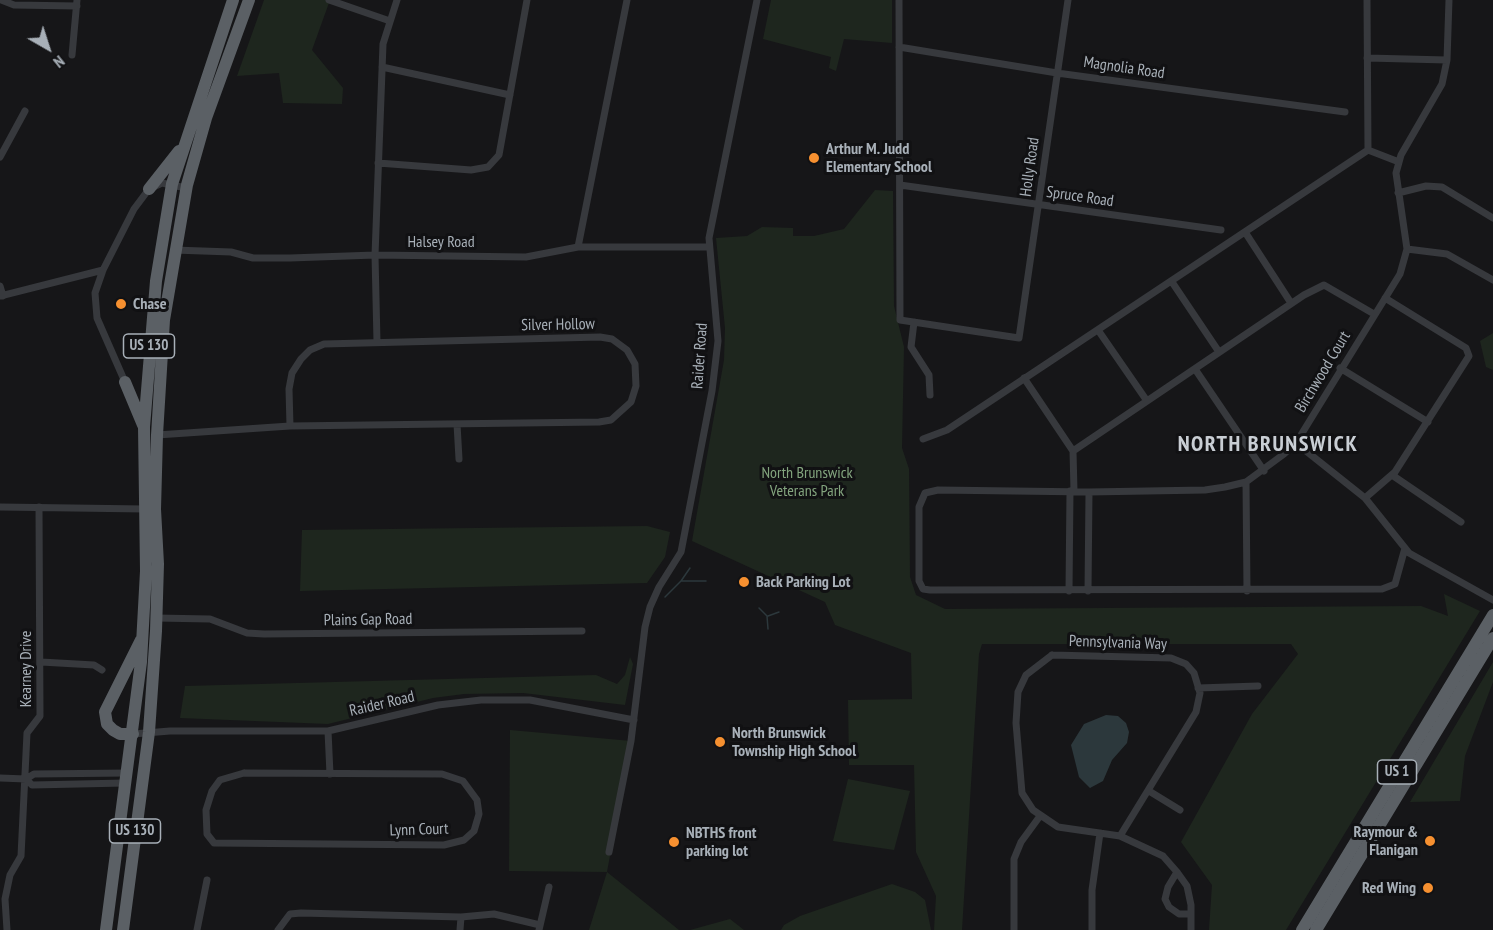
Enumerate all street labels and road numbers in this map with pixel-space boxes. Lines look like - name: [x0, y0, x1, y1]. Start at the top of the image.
- street label: Magnolia Road: [1082, 53, 1166, 83]
- street label: Holly Road: [1016, 136, 1044, 198]
- street label: Spruce Road: [1045, 183, 1115, 211]
- street label: Halsey Road: [407, 232, 475, 252]
- street label: Silver Hollow: [521, 315, 595, 335]
- street label: Raider Road: [688, 322, 712, 390]
- street label: Birchwood Court: [1291, 328, 1355, 416]
- road number: US 130: [124, 334, 174, 358]
- street label: Plains Gap Road: [324, 610, 412, 630]
- street label: Kearney Drive: [16, 631, 36, 707]
- street label: Pennsylvania Way: [1069, 632, 1167, 654]
- street label: Raider Road: [348, 687, 416, 721]
- road number: US 1: [1378, 760, 1416, 784]
- road number: US 130: [110, 819, 160, 843]
- street label: Lynn Court: [389, 819, 449, 841]

